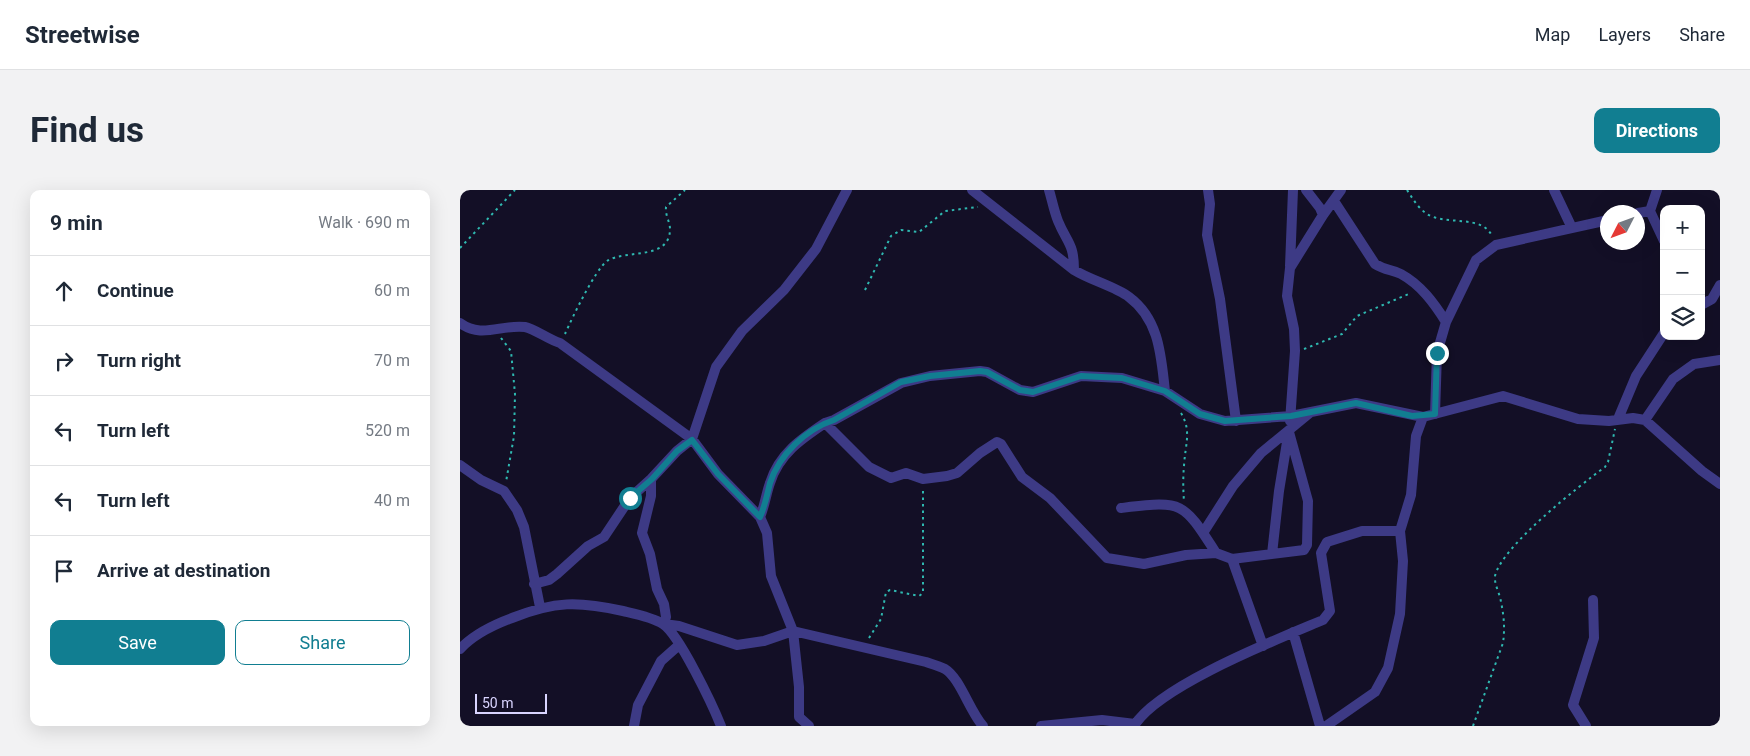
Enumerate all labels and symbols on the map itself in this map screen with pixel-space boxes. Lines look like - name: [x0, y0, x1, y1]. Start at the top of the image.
- north arrow: [1600, 205, 1645, 250]
- route end: [1426, 342, 1449, 365]
- route start: [619, 487, 642, 510]
- scale bar: [475, 691, 548, 714]

